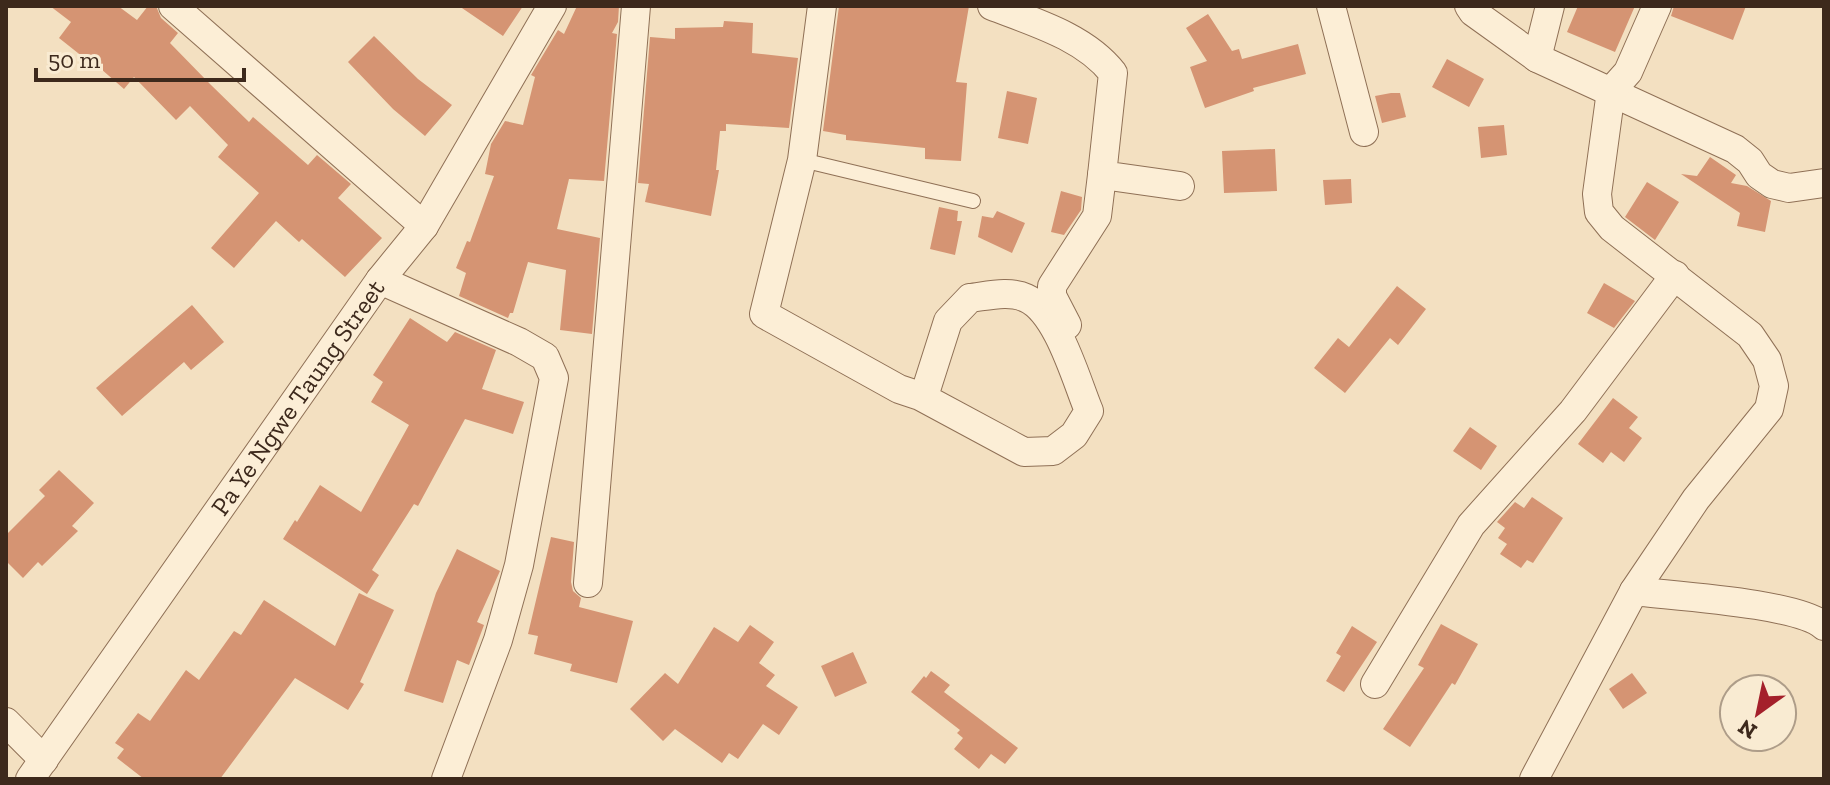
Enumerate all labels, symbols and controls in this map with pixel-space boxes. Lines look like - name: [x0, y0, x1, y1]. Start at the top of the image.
- scale bar: [36, 32, 244, 82]
- text: 50 m: [48, 45, 101, 74]
- street label: Pa Ye Ngwe Taung Street: [204, 273, 392, 522]
- north arrow: [1718, 673, 1798, 753]
- text: N: [1733, 713, 1762, 745]

